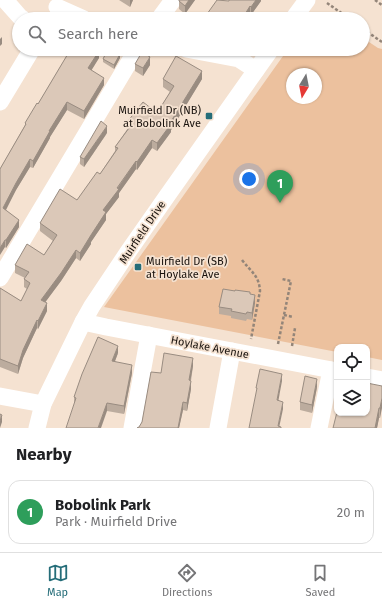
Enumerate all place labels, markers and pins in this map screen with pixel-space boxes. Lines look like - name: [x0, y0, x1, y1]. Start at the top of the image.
- place label: Muirfield Dr (NB) at Bobolink Ave: [118, 104, 201, 130]
- marker: Muirfield Dr (NB) at Bobolink Ave: [204, 111, 214, 121]
- pin: 1: [267, 170, 293, 203]
- place label: Muirfield Dr (SB) at Hoylake Ave: [146, 255, 228, 281]
- marker: Muirfield Dr (SB) at Hoylake Ave: [133, 262, 143, 272]

